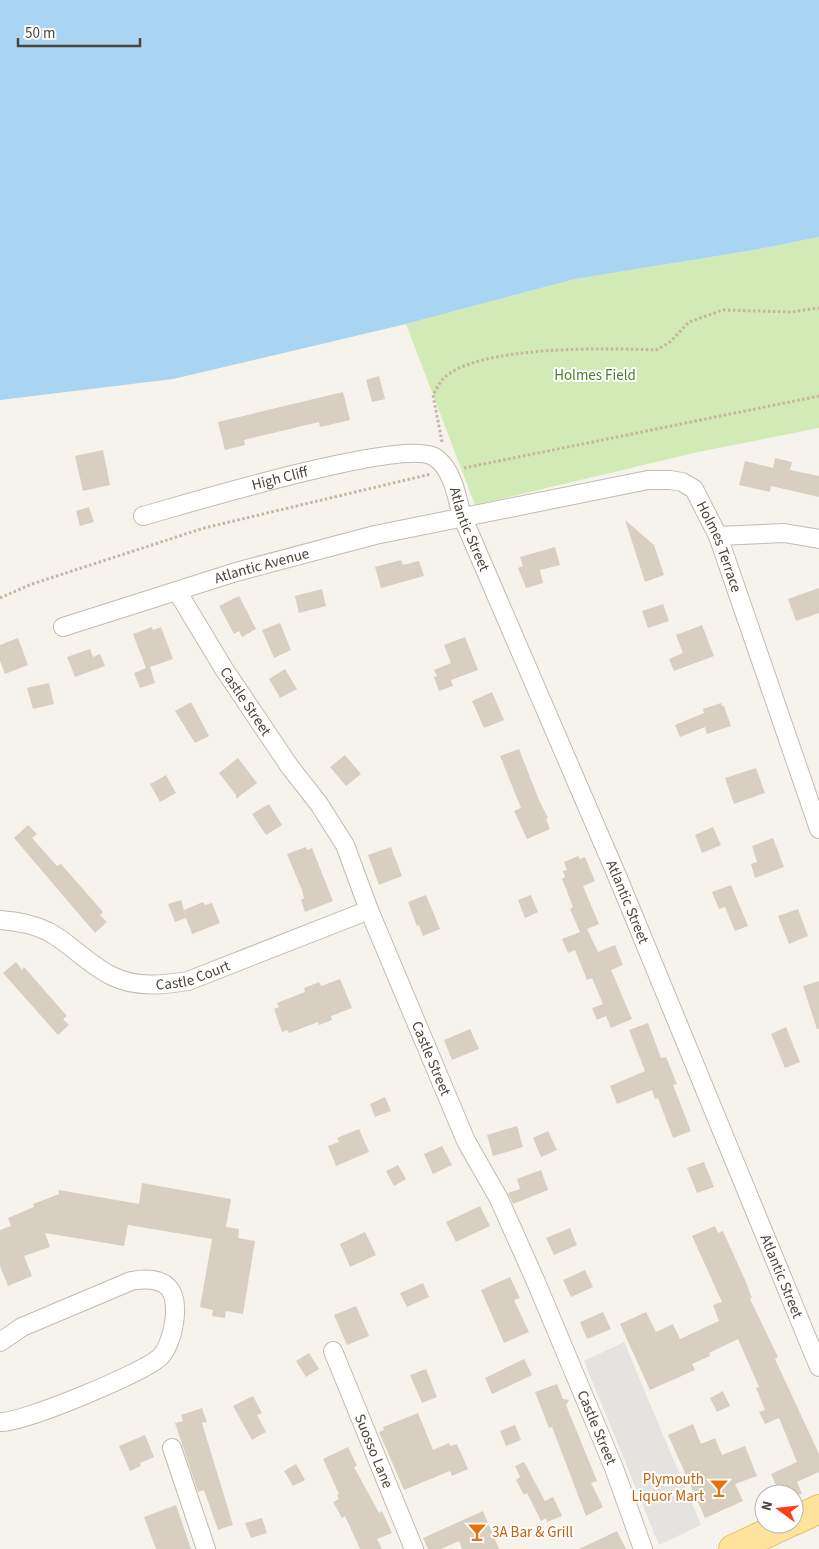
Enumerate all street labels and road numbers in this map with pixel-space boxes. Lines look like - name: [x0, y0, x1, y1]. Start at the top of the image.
- street label: High Cliff: [250, 461, 311, 496]
- street label: Atlantic Street: [444, 485, 495, 575]
- street label: Holmes Terrace: [691, 497, 747, 595]
- street label: Atlantic Avenue: [212, 543, 312, 589]
- street label: Castle Street: [215, 663, 276, 740]
- street label: Atlantic Street: [600, 857, 654, 947]
- street label: Castle Court: [155, 956, 233, 996]
- street label: Castle Street: [406, 1018, 456, 1099]
- street label: Atlantic Street: [755, 1231, 808, 1322]
- street label: Castle Street: [572, 1387, 622, 1468]
- street label: Suosso Lane: [349, 1411, 398, 1491]

